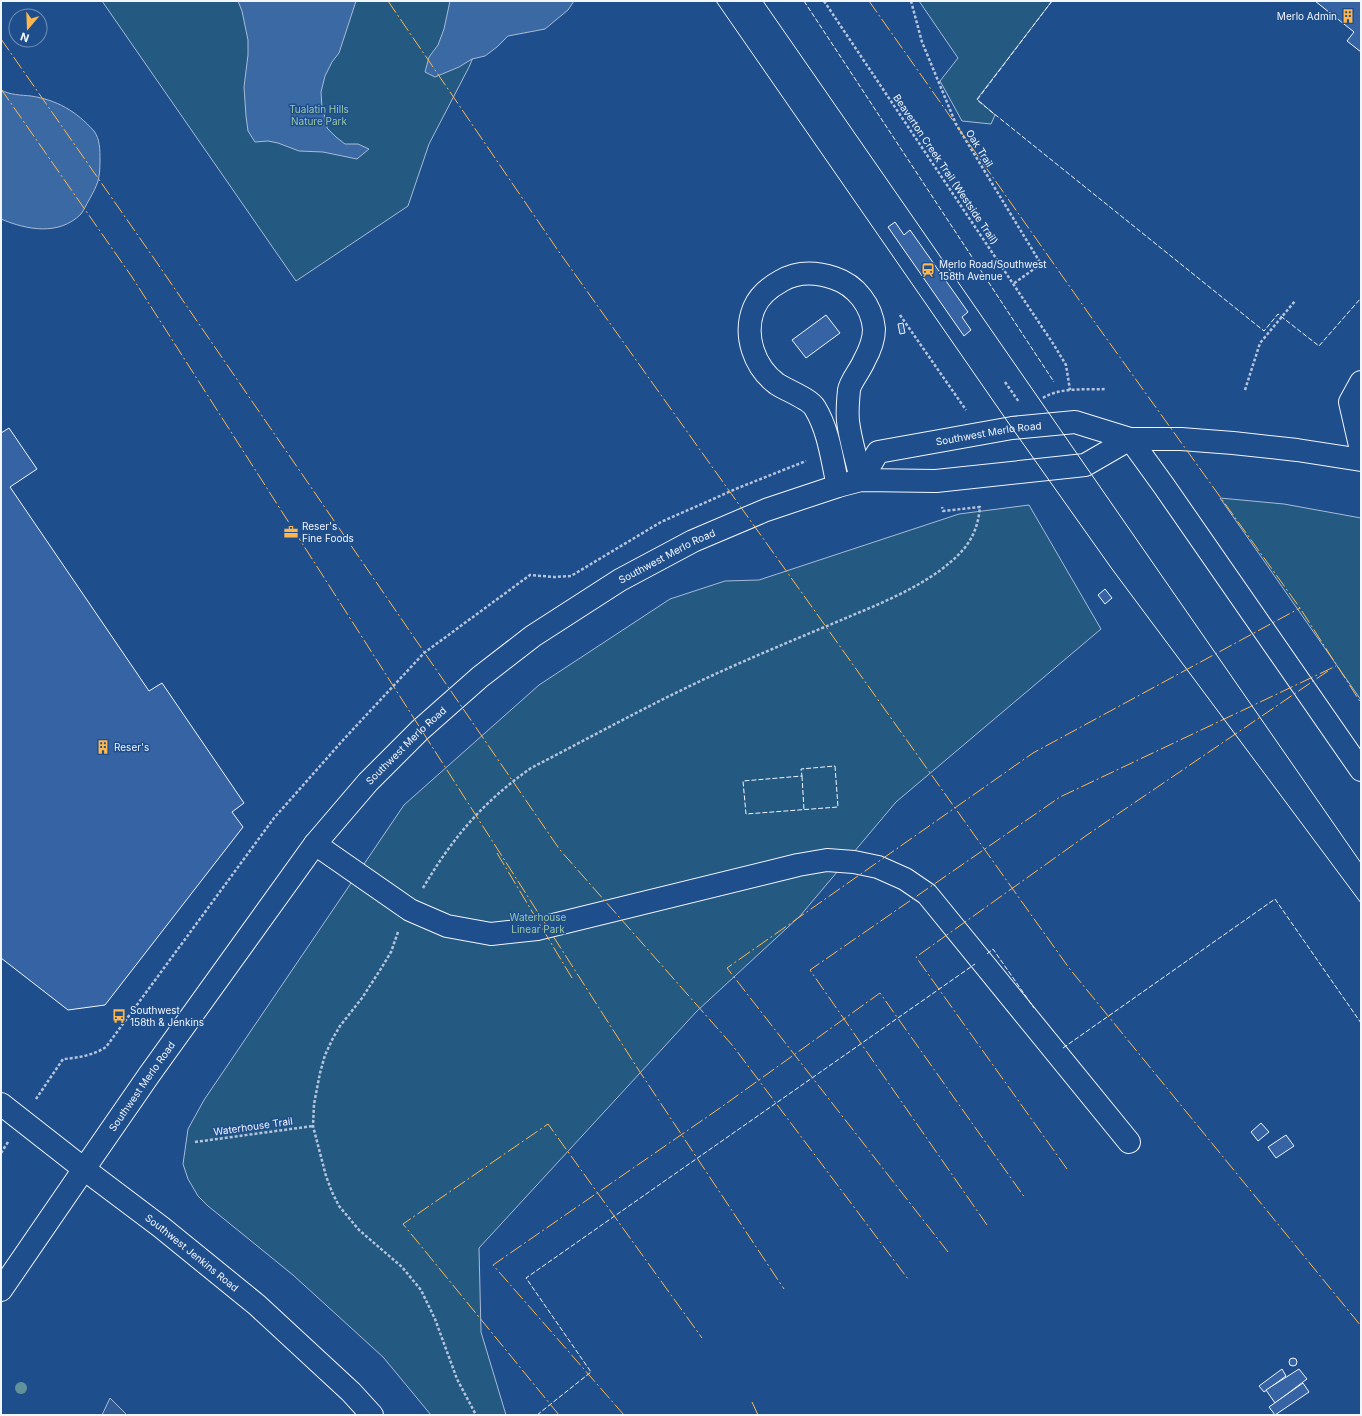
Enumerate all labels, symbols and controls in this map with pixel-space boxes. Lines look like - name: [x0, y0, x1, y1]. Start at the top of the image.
- north arrow: [8, 8, 48, 48]
- building icon: Merlo Admin: [1340, 8, 1356, 24]
- place label: Merlo Admin: [1277, 10, 1337, 22]
- text: N: [18, 29, 31, 45]
- street label: Beaverton Creek Trail (Westside Trail): [891, 92, 1001, 246]
- park label: Tualatin Hills Nature Park: [289, 103, 349, 127]
- street label: Oak Trail: [964, 127, 996, 169]
- place label: Merlo Road/Southwest 158th Avenue: [939, 258, 1047, 282]
- station icon: Merlo Road/Southwest 158th Avenue: [920, 262, 936, 278]
- street label: Southwest Merlo Road: [935, 419, 1042, 448]
- place label: Reser's Fine Foods: [302, 520, 354, 544]
- office icon: Reser's Fine Foods: [283, 524, 299, 540]
- street label: Southwest Merlo Road: [616, 526, 717, 586]
- street label: Southwest Merlo Road: [363, 704, 448, 787]
- building icon: Reser's: [95, 739, 111, 755]
- place label: Reser's: [114, 741, 149, 753]
- park label: Waterhouse Linear Park: [510, 911, 567, 935]
- place label: Southwest 158th & Jenkins: [130, 1004, 204, 1028]
- bus stop icon: Southwest 158th & Jenkins: [111, 1008, 127, 1024]
- street label: Southwest Merlo Road: [106, 1039, 177, 1133]
- street label: Waterhouse Trail: [213, 1115, 293, 1137]
- street label: Southwest Jenkins Road: [143, 1211, 241, 1294]

